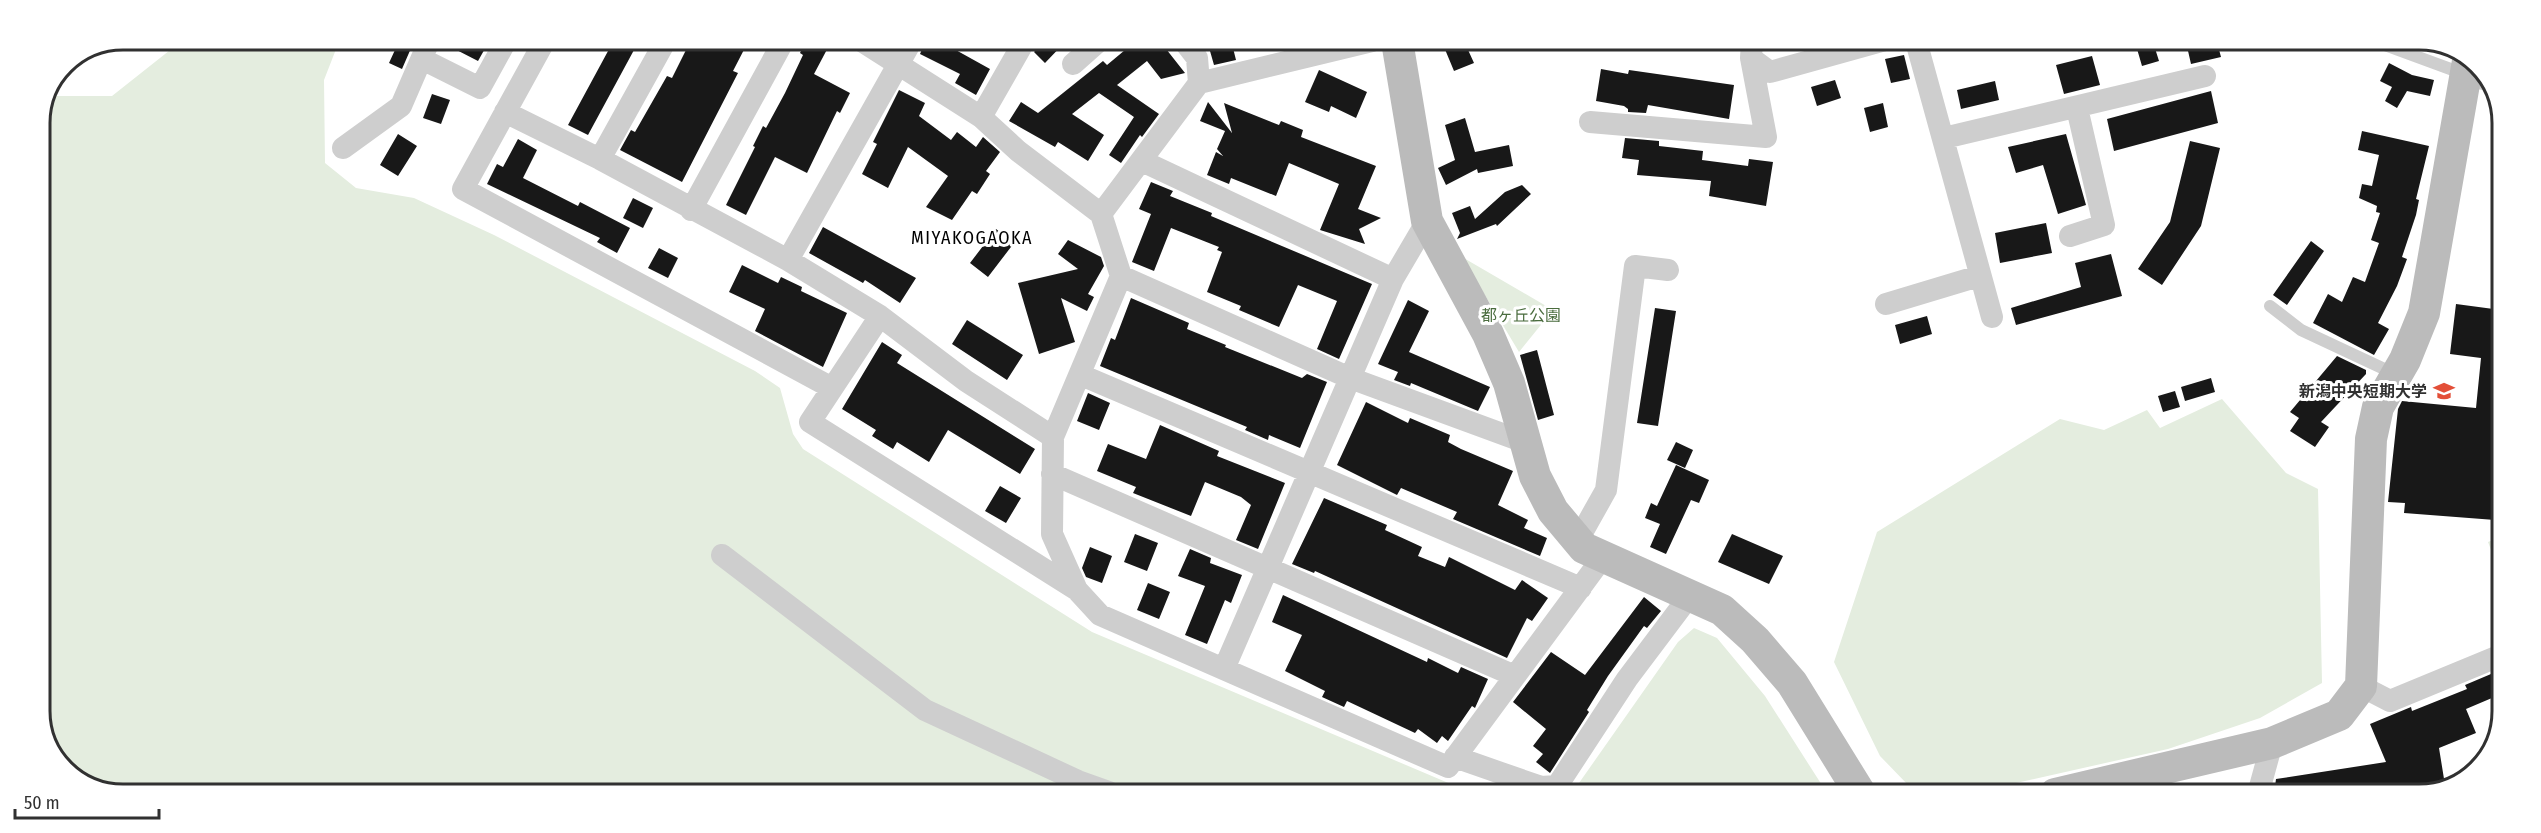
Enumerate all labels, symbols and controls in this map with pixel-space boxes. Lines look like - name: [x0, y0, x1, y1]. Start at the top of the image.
- district label: MIYAKOGAOKA: [911, 227, 1033, 249]
- park label: 都ヶ丘公園: [1481, 306, 1561, 325]
- school or university icon: 新潟中央短期大学: [2432, 379, 2456, 403]
- place label: 新潟中央短期大学: [2299, 382, 2427, 401]
- scale bar: [15, 782, 159, 820]
- text: 50 m: [24, 792, 60, 814]

